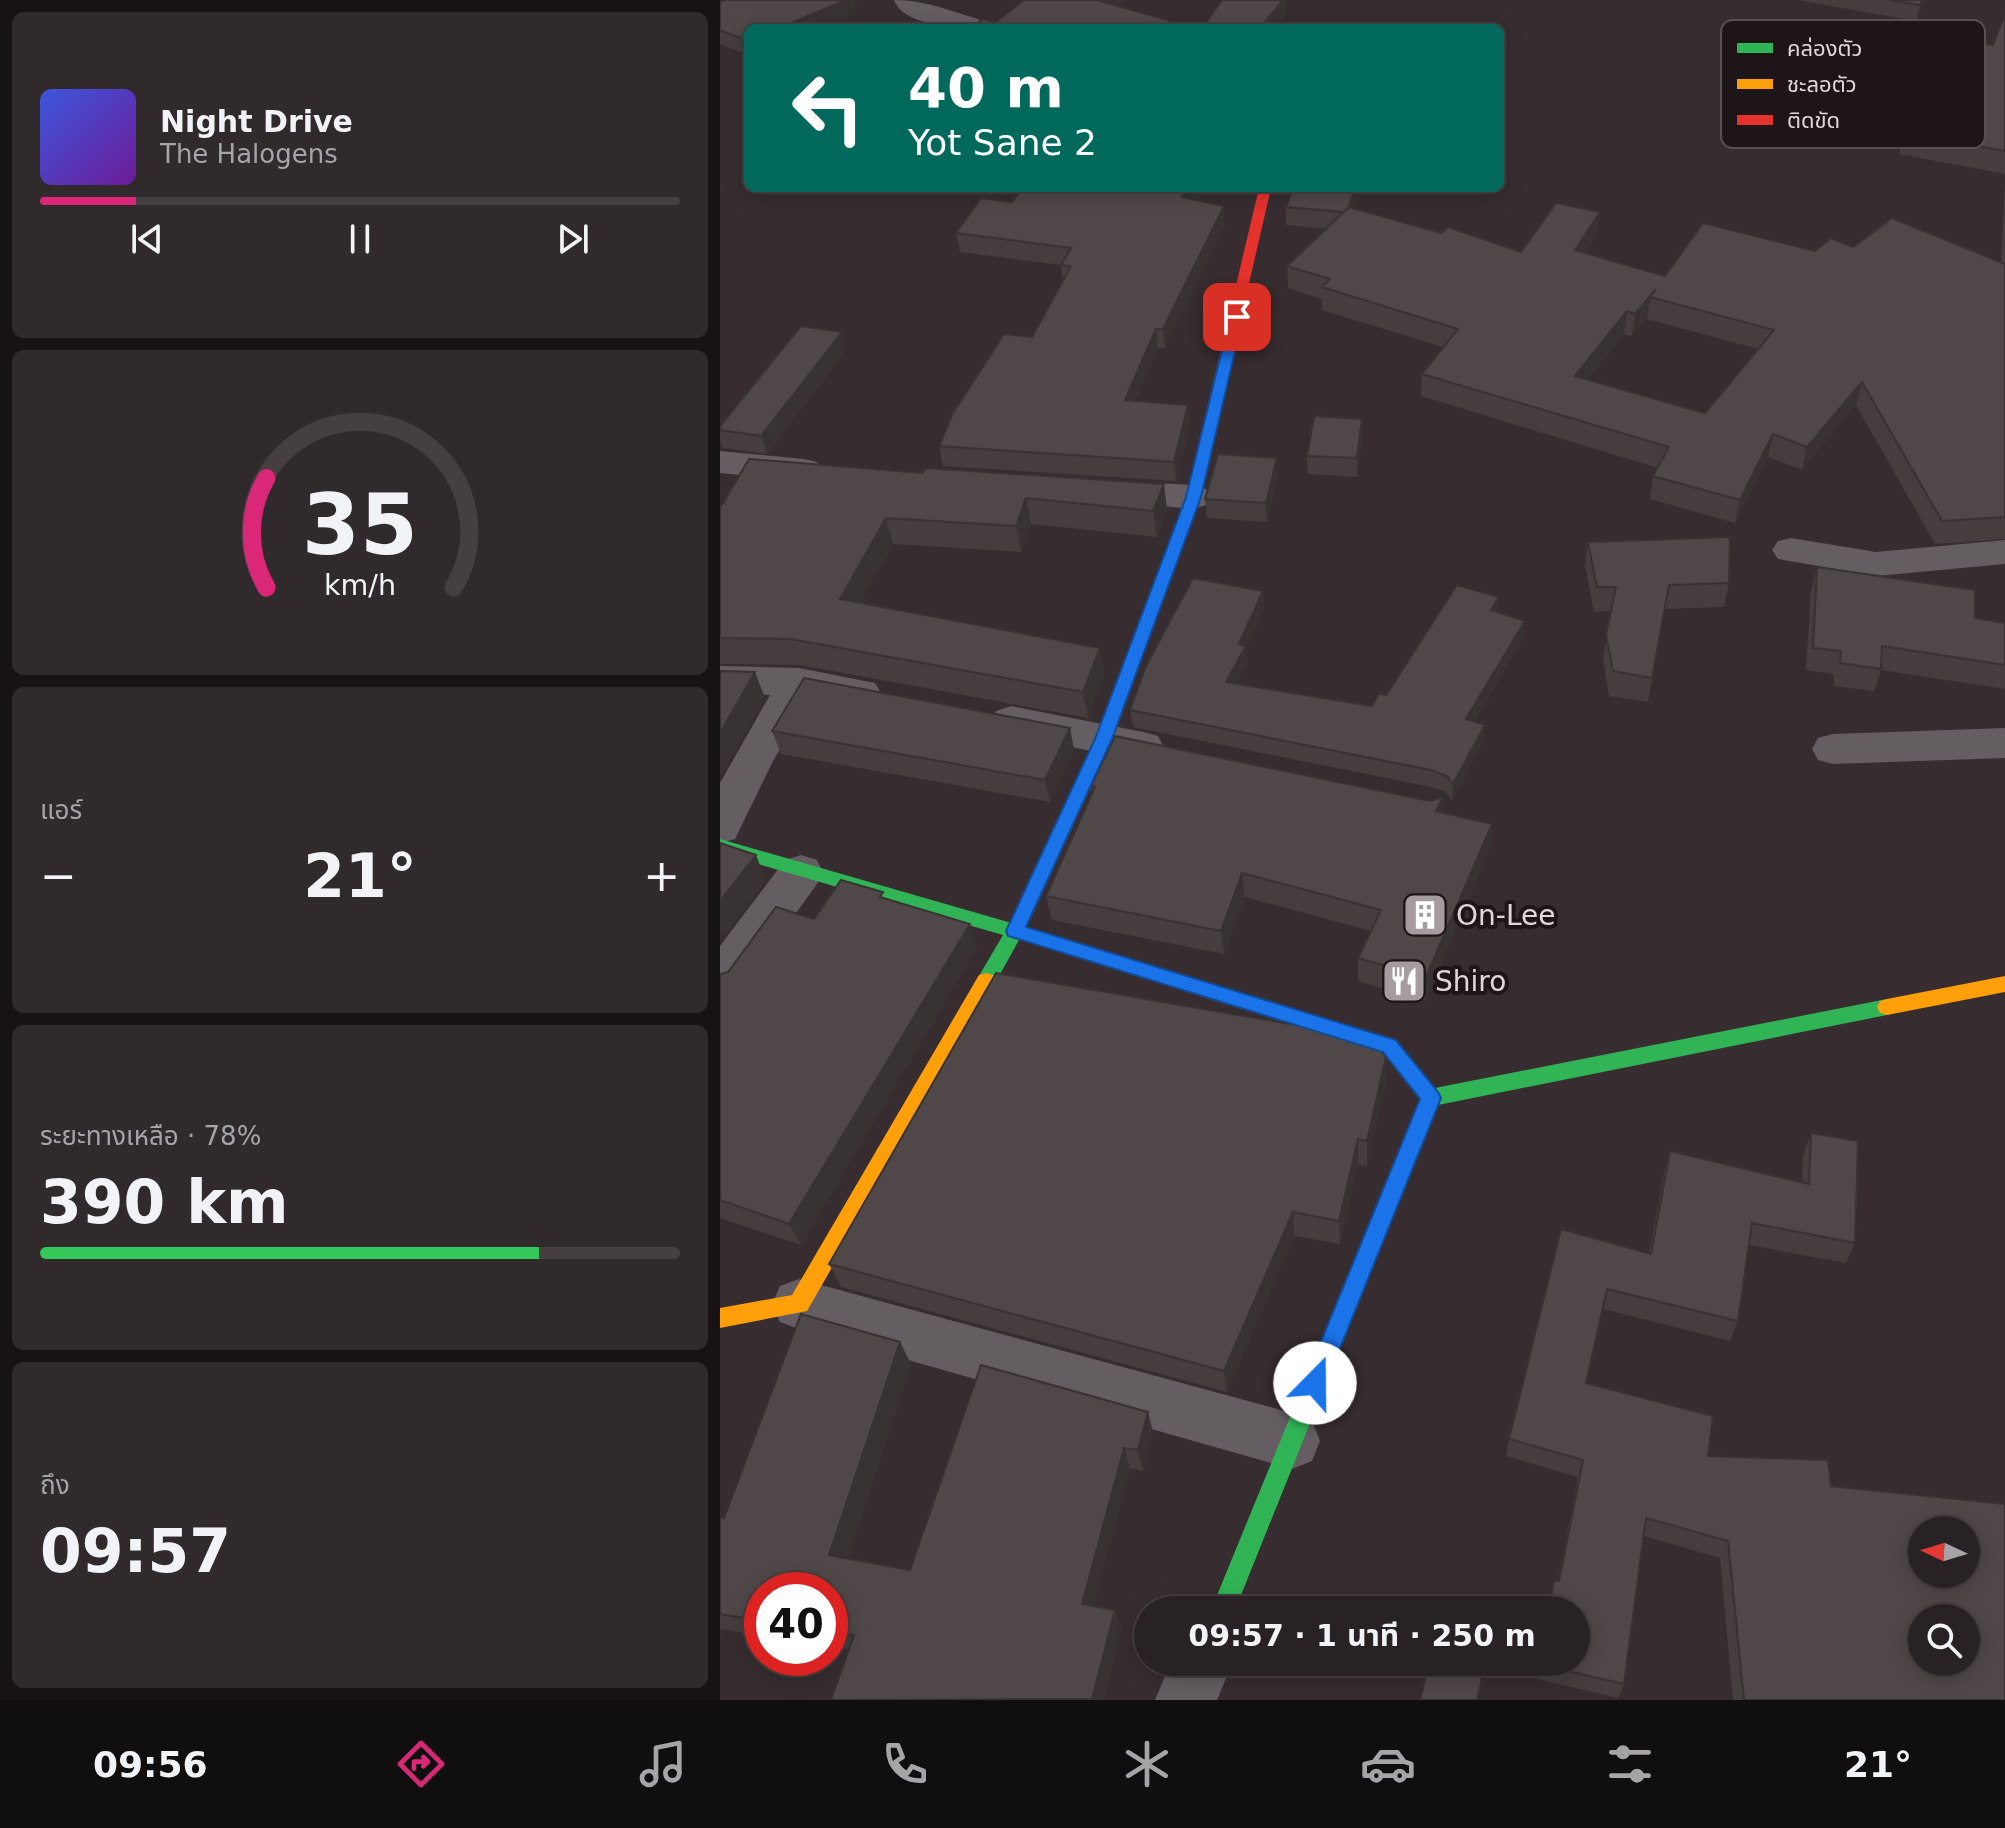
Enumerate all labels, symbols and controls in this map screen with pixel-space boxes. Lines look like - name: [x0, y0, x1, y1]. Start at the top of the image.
- legend: [1721, 20, 1985, 148]
- text: คล่องตัว: [1787, 36, 1862, 61]
- text: 40 m: [908, 55, 1064, 120]
- icon: left: [776, 56, 880, 160]
- text: ชะลอตัว: [1787, 72, 1857, 97]
- text: Night Drive: [160, 104, 353, 139]
- text: ติดขัด: [1787, 108, 1840, 133]
- text: Yot Sane 2: [908, 122, 1097, 163]
- text: The Halogens: [160, 139, 338, 169]
- icon: previous: [125, 217, 169, 261]
- icon: pause: [338, 217, 382, 261]
- icon: next: [551, 217, 595, 261]
- pin: [1203, 283, 1271, 351]
- icon: arrive: [1215, 295, 1259, 339]
- text: 35: [302, 477, 418, 574]
- text: km/h: [324, 569, 396, 603]
- text: แอร์: [40, 795, 82, 825]
- text: 21°: [303, 841, 417, 911]
- text: −: [40, 850, 77, 901]
- text: +: [643, 850, 680, 901]
- building icon: On-Lee: [1401, 891, 1449, 939]
- place label: On-Lee: [1456, 899, 1555, 932]
- restaurant icon: Shiro: [1380, 957, 1428, 1005]
- place label: Shiro: [1435, 965, 1506, 998]
- text: ระยะทางเหลือ · 78%: [40, 1121, 261, 1151]
- text: 390 km: [40, 1167, 289, 1237]
- position arrow: [1273, 1341, 1357, 1425]
- text: ถึง: [40, 1470, 70, 1500]
- text: 09:57: [40, 1516, 231, 1586]
- north arrow: [1908, 1516, 1980, 1588]
- map controls: [1908, 1516, 1980, 1676]
- speed limit sign: 40: [744, 1572, 848, 1676]
- button: search: [1908, 1604, 1980, 1676]
- text: 09:57 · 1 นาที · 250 m: [1188, 1618, 1536, 1653]
- icon: directions: [393, 1736, 449, 1792]
- icon: music: [635, 1736, 691, 1792]
- icon: phone: [877, 1736, 933, 1792]
- icon: climate: [1119, 1736, 1175, 1792]
- icon: car: [1360, 1736, 1416, 1792]
- icon: filters: [1602, 1736, 1658, 1792]
- text: 09:56: [93, 1744, 207, 1785]
- text: 21°: [1844, 1744, 1912, 1785]

